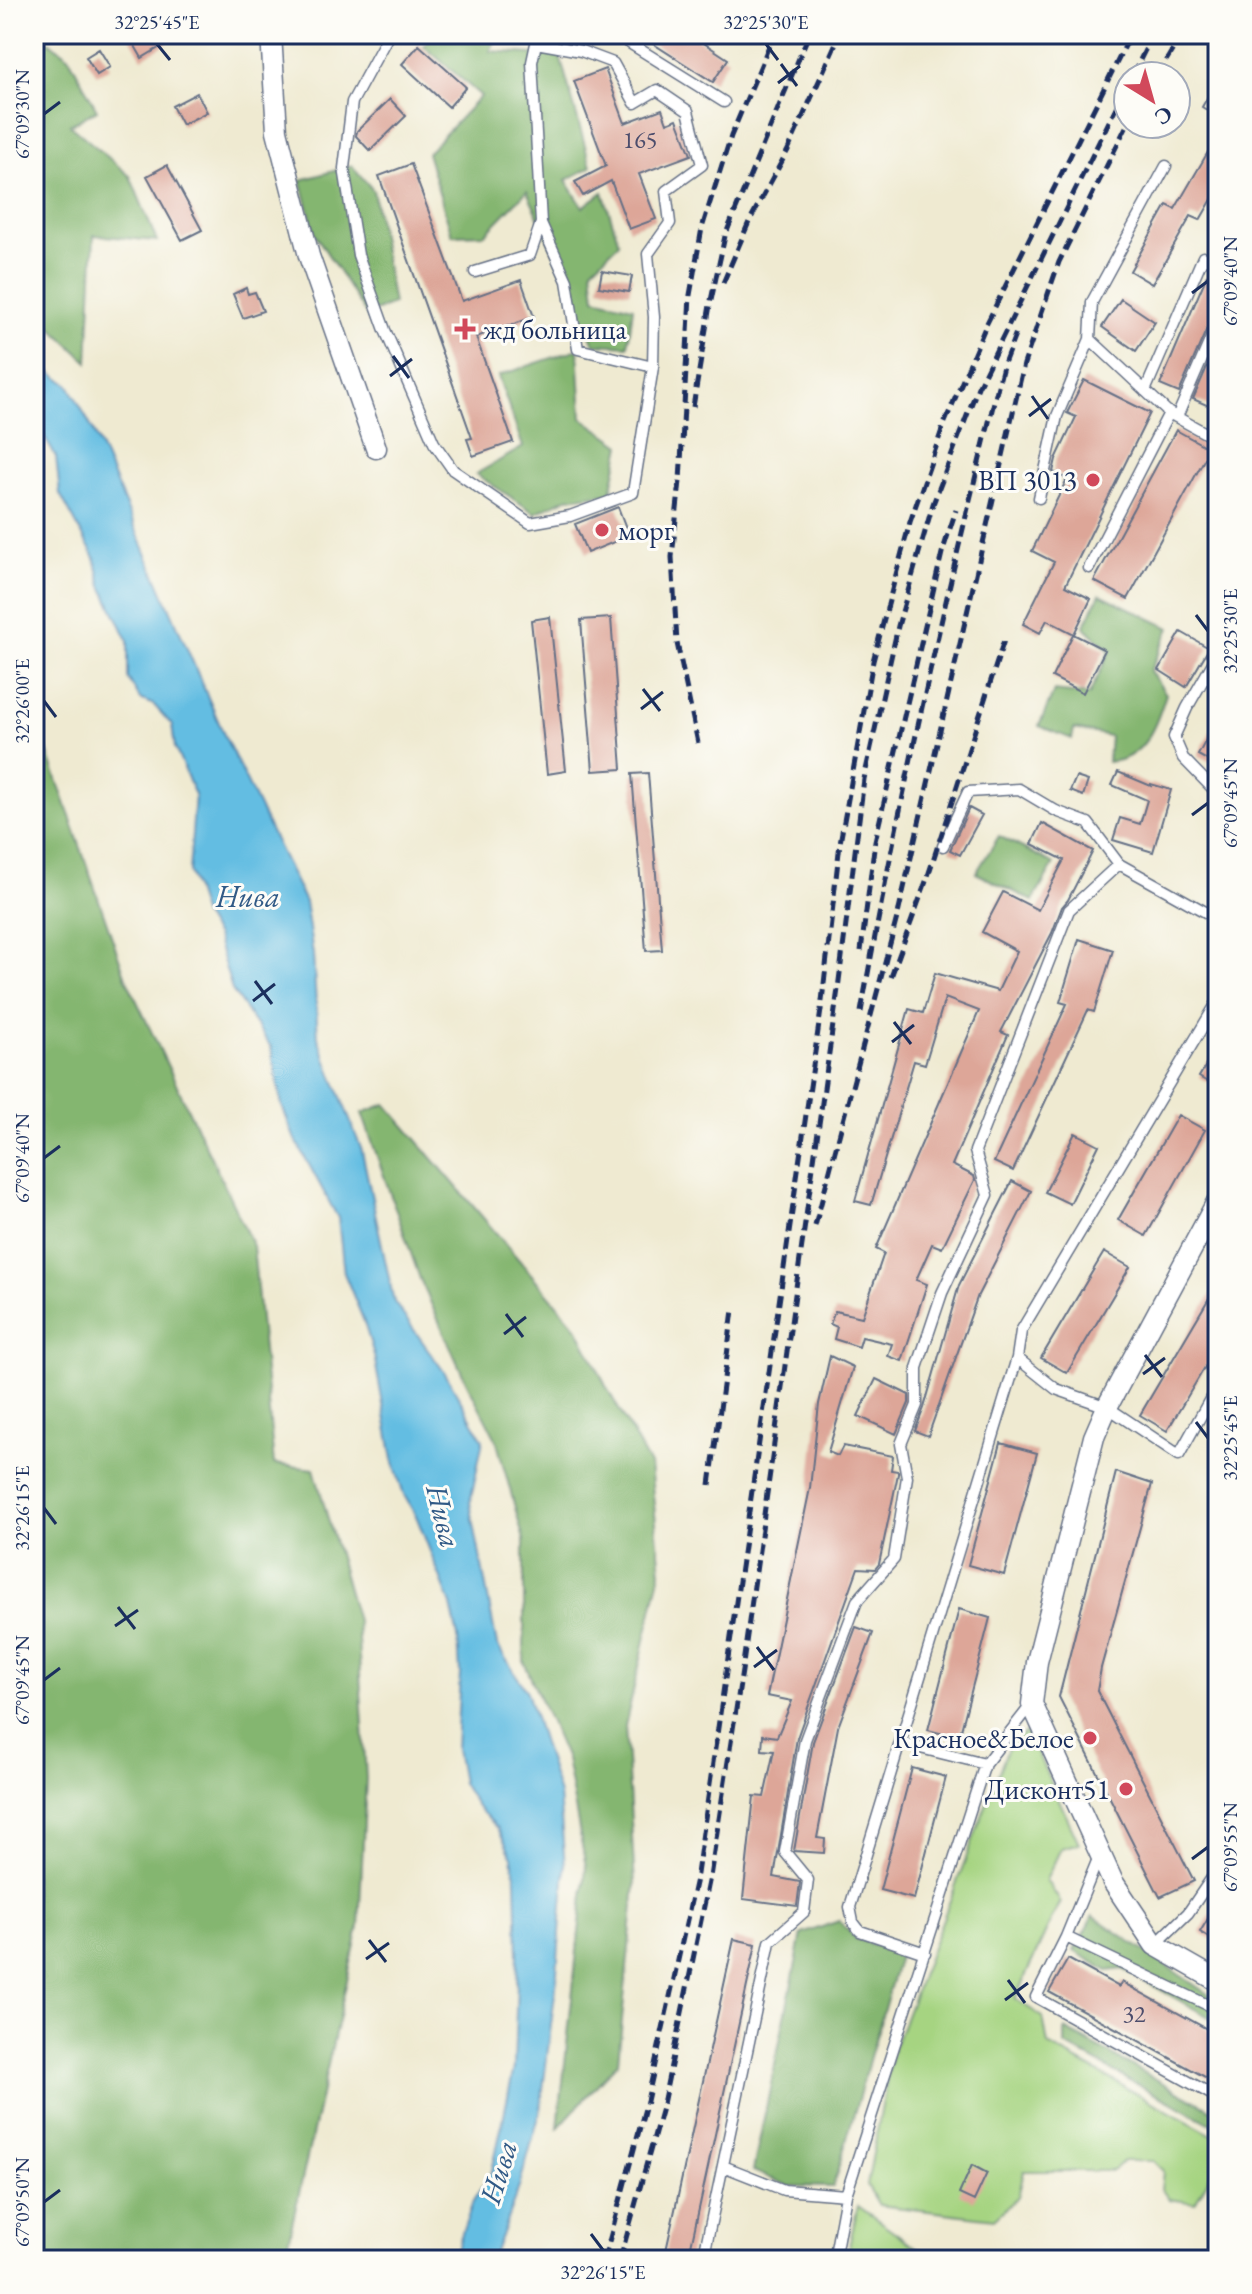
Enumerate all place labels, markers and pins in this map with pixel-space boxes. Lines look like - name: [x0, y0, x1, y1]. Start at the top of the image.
- place label: жд больница: [483, 311, 627, 347]
- marker: жд больница: [454, 318, 476, 340]
- place label: ВП 3013: [978, 462, 1077, 498]
- marker: ВП 3013: [1084, 471, 1102, 489]
- place label: морг: [618, 512, 674, 548]
- marker: морг: [593, 521, 611, 539]
- place label: Красное&Белое: [893, 1720, 1074, 1756]
- marker: Красное&Белое: [1081, 1729, 1099, 1747]
- place label: Дисконт51: [985, 1771, 1110, 1807]
- marker: Дисконт51: [1117, 1780, 1135, 1798]

